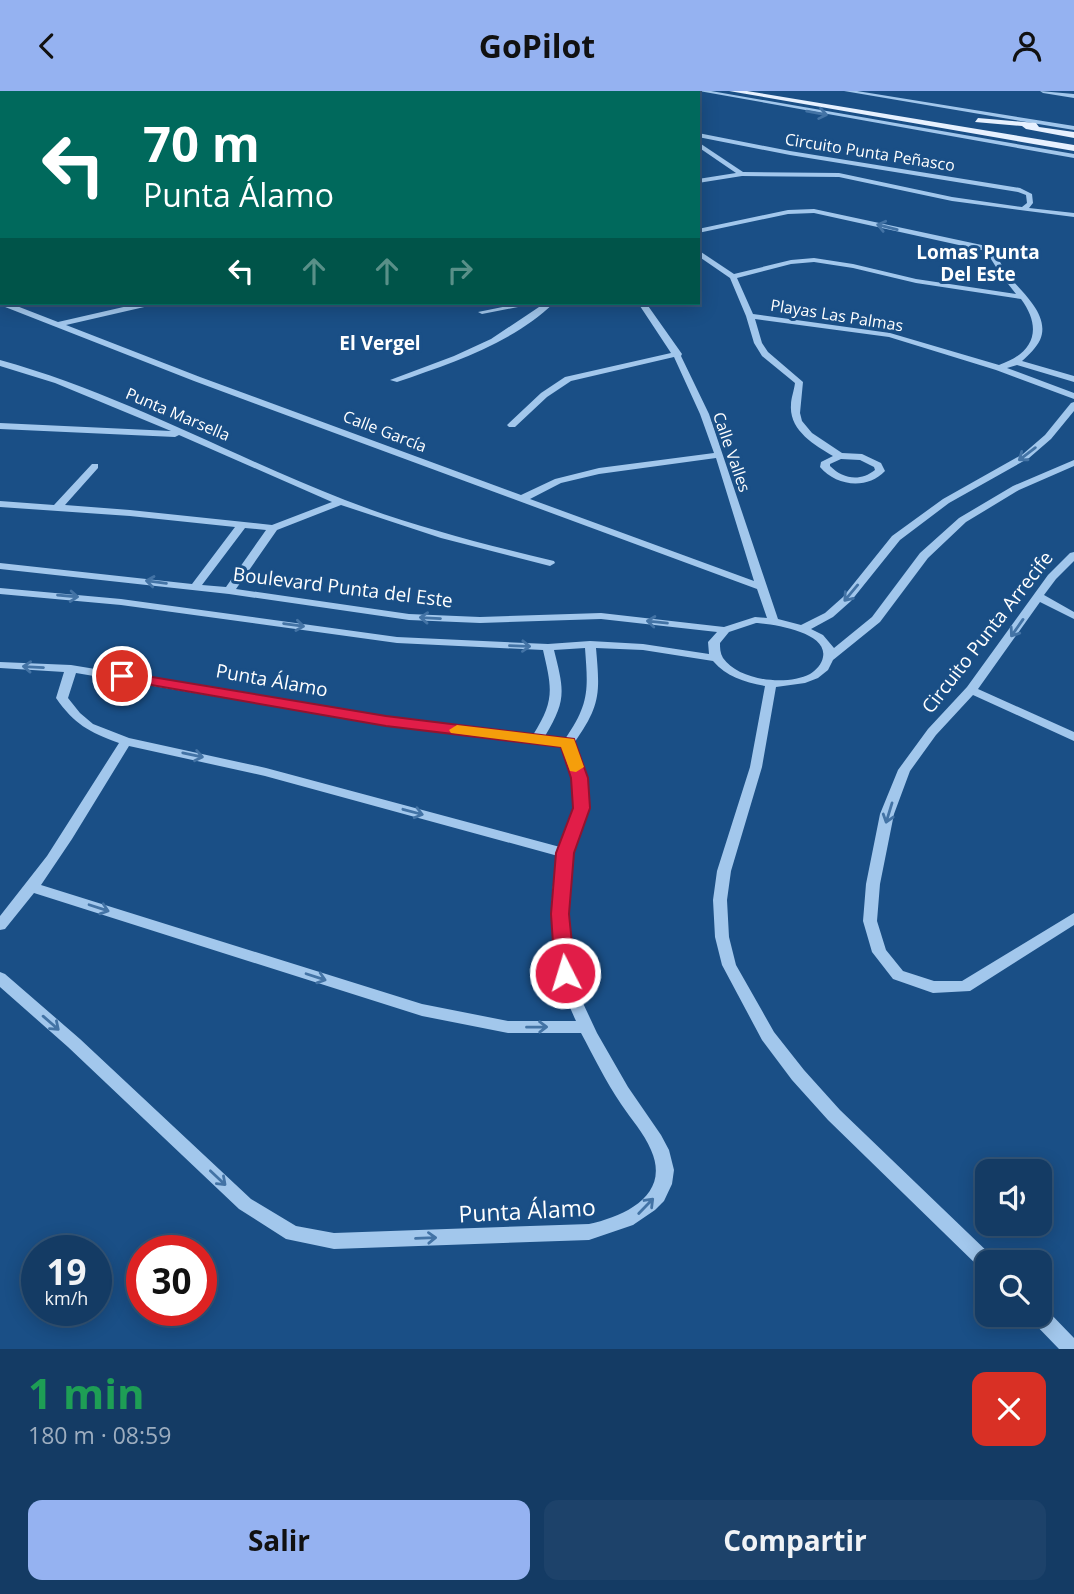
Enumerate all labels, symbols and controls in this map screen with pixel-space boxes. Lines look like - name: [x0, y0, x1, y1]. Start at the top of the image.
- text: GoPilot: [479, 24, 595, 67]
- icon: back: [28, 27, 66, 65]
- icon: person: [1008, 27, 1046, 65]
- one-way arrow: [805, 107, 828, 120]
- text: 70 m: [143, 110, 260, 176]
- icon: left: [28, 119, 119, 210]
- street label: Circuito Punta Peñasco: [783, 128, 957, 176]
- text: Punta Álamo: [143, 173, 334, 216]
- one-way arrow: [876, 220, 899, 233]
- district label: Lomas Punta Del Este: [916, 239, 1040, 287]
- icon: left: [222, 252, 260, 290]
- icon: ahead: [295, 252, 333, 290]
- icon: ahead: [368, 252, 406, 290]
- icon: right: [441, 252, 479, 290]
- street label: Playas Las Palmas: [769, 294, 905, 336]
- district label: El Vergel: [339, 330, 421, 356]
- street label: Punta Marsella: [122, 382, 234, 446]
- street label: Calle García: [340, 405, 430, 457]
- street label: Calle Valles: [708, 409, 756, 495]
- one-way arrow: [1018, 447, 1037, 461]
- street label: Circuito Punta Arrecife: [915, 545, 1059, 719]
- street label: Boulevard Punta del Este: [232, 561, 454, 613]
- one-way arrow: [145, 576, 168, 589]
- one-way arrow: [843, 584, 859, 602]
- one-way arrow: [56, 590, 79, 603]
- one-way arrow: [419, 611, 442, 624]
- one-way arrow: [646, 616, 669, 629]
- one-way arrow: [1010, 618, 1024, 637]
- one-way arrow: [282, 619, 305, 632]
- one-way arrow: [508, 639, 531, 652]
- pin: [92, 646, 152, 706]
- icon: arrive: [103, 657, 141, 695]
- street label: Punta Álamo: [214, 657, 330, 703]
- one-way arrow: [22, 660, 45, 673]
- one-way arrow: [181, 749, 204, 763]
- one-way arrow: [881, 801, 894, 823]
- one-way arrow: [402, 806, 424, 819]
- one-way arrow: [88, 903, 110, 916]
- position arrow: [528, 936, 602, 1010]
- one-way arrow: [305, 971, 327, 984]
- one-way arrow: [42, 1015, 60, 1031]
- one-way arrow: [525, 1020, 548, 1034]
- map controls: [975, 1159, 1052, 1327]
- button: sound: [975, 1159, 1052, 1236]
- one-way arrow: [209, 1170, 227, 1186]
- street label: Punta Álamo: [458, 1190, 596, 1230]
- one-way arrow: [637, 1197, 654, 1214]
- one-way arrow: [414, 1231, 437, 1244]
- speed limit sign: 30: [126, 1235, 217, 1326]
- text: 19: [46, 1248, 87, 1295]
- button: search: [975, 1250, 1052, 1327]
- text: km/h: [45, 1286, 88, 1310]
- text: 1 min: [28, 1364, 145, 1421]
- button: close: [972, 1372, 1046, 1446]
- text: 180 m · 08:59: [28, 1419, 171, 1451]
- button: Salir: [28, 1500, 530, 1580]
- button: Compartir: [544, 1500, 1046, 1580]

